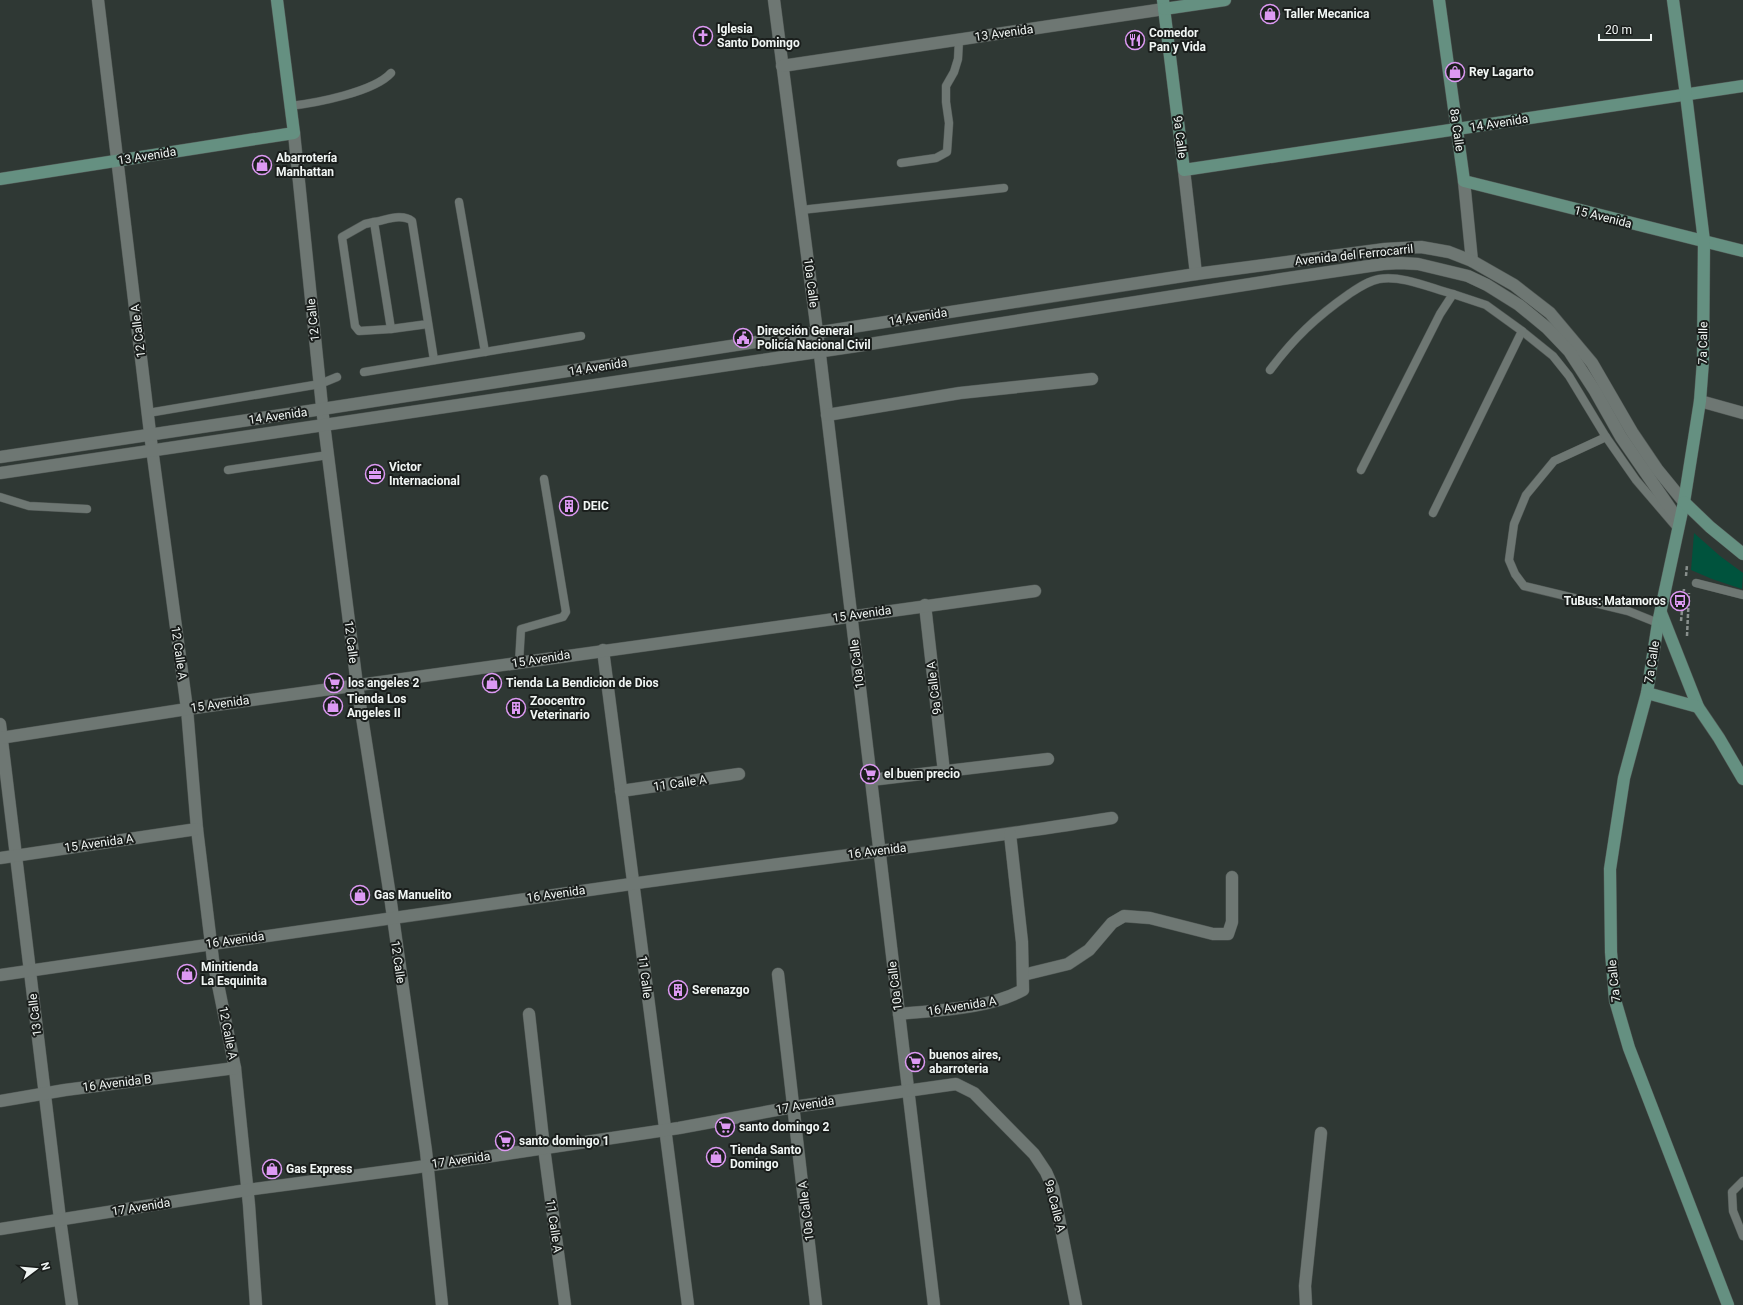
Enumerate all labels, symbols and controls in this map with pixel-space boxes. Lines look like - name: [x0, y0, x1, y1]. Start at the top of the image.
- shop icon: Taller Mecanica: [1259, 3, 1281, 25]
- place label: Taller Mecanica: [1284, 7, 1370, 21]
- scale bar: [1599, 16, 1651, 42]
- place label: Iglesia Santo Domingo: [717, 22, 800, 50]
- street label: 13 Avenida: [974, 22, 1034, 44]
- text: 20 m: [1605, 23, 1632, 37]
- church icon: Iglesia Santo Domingo: [692, 25, 714, 47]
- place label: Comedor Pan y Vida: [1149, 26, 1207, 54]
- restaurant icon: Comedor Pan y Vida: [1124, 29, 1146, 51]
- shop icon: Rey Lagarto: [1444, 61, 1466, 83]
- place label: Rey Lagarto: [1469, 65, 1534, 79]
- street label: 8a Calle: [1447, 108, 1467, 152]
- street label: 14 Avenida: [1469, 111, 1529, 135]
- street label: 9a Calle: [1170, 115, 1190, 159]
- street label: 13 Avenida: [117, 144, 177, 168]
- place label: Abarrotería Manhattan: [276, 151, 338, 179]
- shop icon: Abarrotería Manhattan: [251, 154, 273, 176]
- street label: 15 Avenida: [1573, 203, 1633, 231]
- street label: Avenida del Ferrocarril: [1294, 242, 1414, 268]
- street label: 10a Calle: [801, 258, 821, 308]
- street label: 12 Calle: [304, 298, 322, 342]
- street label: 12 Calle A: [128, 303, 148, 359]
- street label: 14 Avenida: [888, 305, 948, 329]
- street label: 7a Calle: [1696, 321, 1710, 365]
- place label: Dirección General Policía Nacional Civil: [757, 324, 871, 352]
- public building icon: Dirección General Policía Nacional Civil: [732, 327, 754, 349]
- street label: 14 Avenida: [568, 355, 628, 379]
- street label: 14 Avenida: [248, 405, 308, 427]
- place label: Victor Internacional: [389, 460, 460, 488]
- office icon: Victor Internacional: [364, 463, 386, 485]
- building icon: DEIC: [558, 495, 580, 517]
- place label: DEIC: [583, 499, 609, 513]
- bus stop icon: TuBus: Matamoros: [1669, 590, 1691, 612]
- place label: TuBus: Matamoros: [1564, 594, 1666, 608]
- street label: 15 Avenida: [832, 603, 892, 625]
- street label: 12 Calle: [341, 620, 361, 664]
- street label: 12 Calle A: [168, 625, 190, 681]
- street label: 10a Calle: [847, 639, 867, 689]
- street label: 7a Calle: [1642, 640, 1662, 684]
- street label: 15 Avenida: [511, 647, 571, 671]
- street label: 9a Calle A: [924, 660, 944, 715]
- supermarket icon: los angeles 2: [323, 672, 345, 694]
- shop icon: Tienda La Bendicion de Dios: [481, 672, 503, 694]
- place label: los angeles 2: [348, 676, 419, 690]
- place label: Tienda La Bendicion de Dios: [506, 676, 659, 690]
- place label: Tienda Los Angeles II: [347, 692, 406, 720]
- street label: 15 Avenida: [190, 693, 250, 715]
- place label: Zoocentro Veterinario: [530, 694, 590, 722]
- shop icon: Tienda Los Angeles II: [322, 695, 344, 717]
- building icon: Zoocentro Veterinario: [505, 697, 527, 719]
- supermarket icon: el buen precio: [859, 763, 881, 785]
- place label: el buen precio: [884, 767, 960, 781]
- street label: 11 Calle A: [652, 772, 708, 794]
- street label: 15 Avenida A: [63, 831, 135, 855]
- street label: 16 Avenida: [847, 840, 907, 862]
- street label: 16 Avenida: [526, 883, 586, 905]
- shop icon: Gas Manuelito: [349, 884, 371, 906]
- place label: Gas Manuelito: [374, 888, 452, 902]
- street label: 16 Avenida: [205, 929, 265, 951]
- street label: 12 Calle: [388, 940, 408, 984]
- street label: 11 Calle: [635, 955, 655, 999]
- street label: 7a Calle: [1605, 959, 1623, 1003]
- place label: Minitienda La Esquinita: [201, 960, 267, 988]
- street label: 10a Calle: [885, 961, 905, 1011]
- shop icon: Minitienda La Esquinita: [176, 963, 198, 985]
- building icon: Serenazgo: [667, 979, 689, 1001]
- place label: Serenazgo: [692, 983, 750, 997]
- street label: 13 Calle: [25, 993, 45, 1037]
- street label: 16 Avenida A: [926, 994, 998, 1018]
- street label: 12 Calle A: [216, 1005, 240, 1061]
- place label: buenos aires, abarroteria: [929, 1048, 1001, 1076]
- supermarket icon: buenos aires, abarroteria: [904, 1051, 926, 1073]
- street label: 16 Avenida B: [82, 1072, 152, 1094]
- street label: 17 Avenida: [775, 1093, 835, 1117]
- supermarket icon: santo domingo 2: [714, 1116, 736, 1138]
- place label: santo domingo 2: [739, 1120, 829, 1134]
- supermarket icon: santo domingo 1: [494, 1130, 516, 1152]
- place label: santo domingo 1: [519, 1134, 609, 1148]
- place label: Tienda Santo Domingo: [730, 1143, 801, 1171]
- shop icon: Tienda Santo Domingo: [705, 1146, 727, 1168]
- street label: 17 Avenida: [431, 1149, 491, 1171]
- shop icon: Gas Express: [261, 1158, 283, 1180]
- place label: Gas Express: [286, 1162, 352, 1176]
- street label: 9a Calle A: [1042, 1178, 1068, 1234]
- street label: 10a Calle A: [795, 1180, 817, 1242]
- street label: 17 Avenida: [111, 1195, 171, 1219]
- street label: 11 Calle A: [543, 1198, 565, 1254]
- north arrow: [16, 1249, 56, 1289]
- text: N: [38, 1261, 53, 1272]

